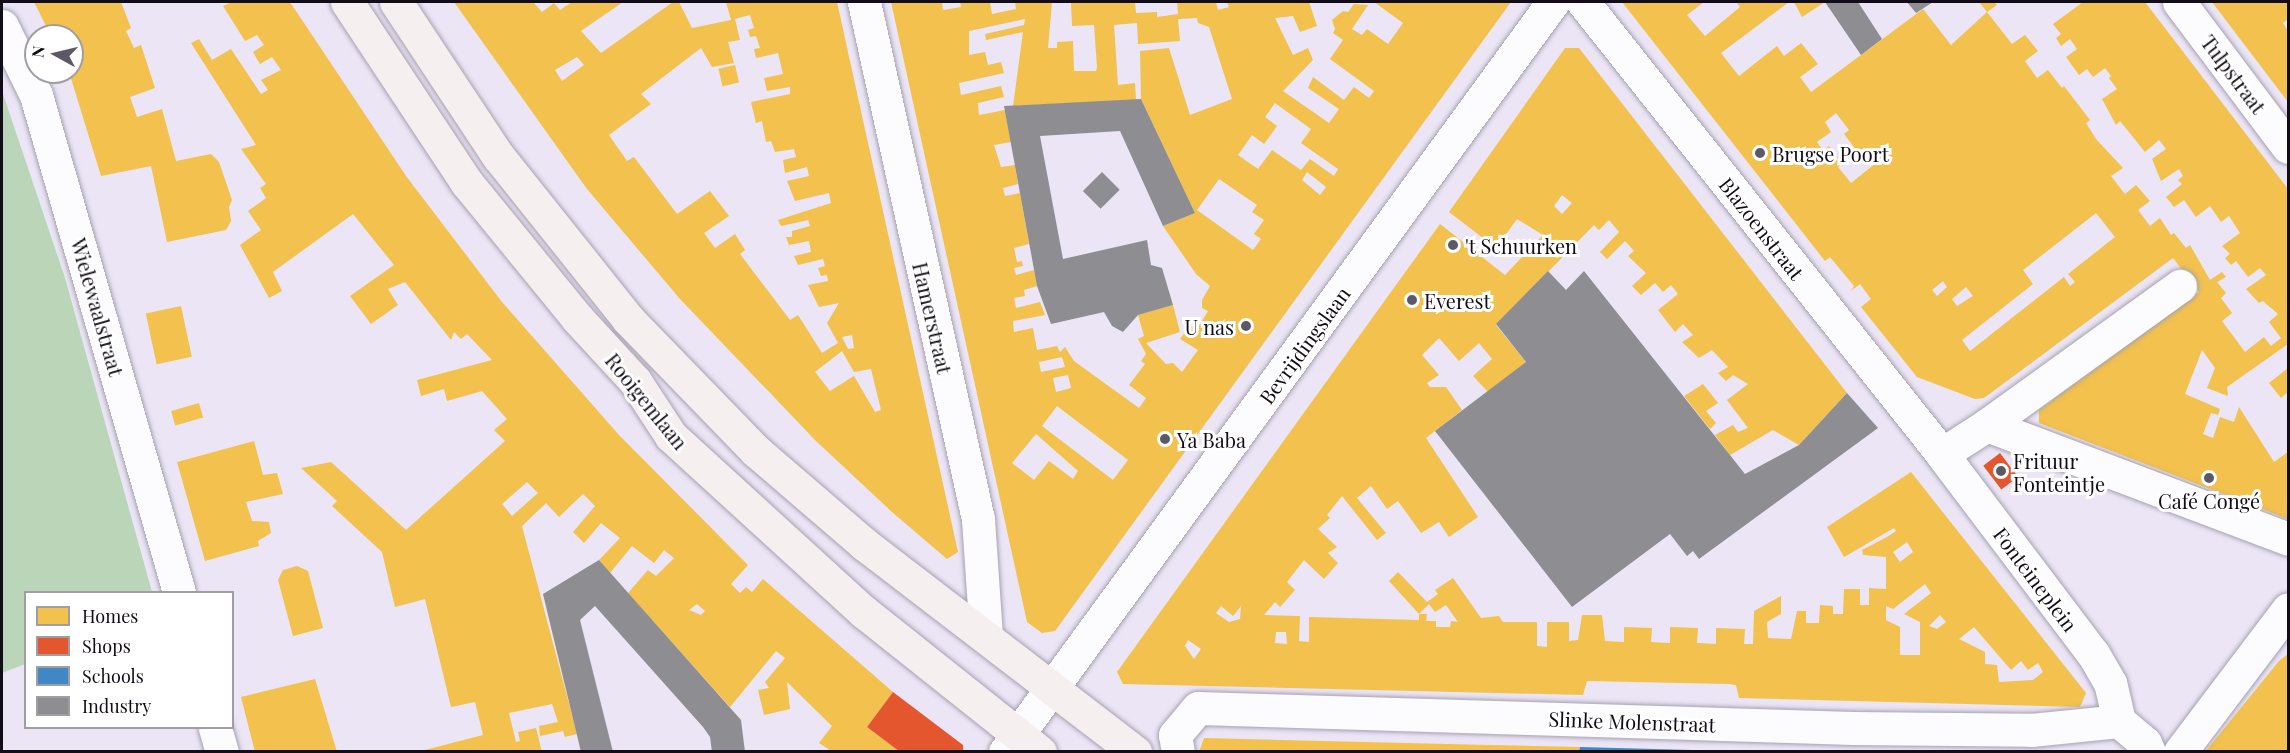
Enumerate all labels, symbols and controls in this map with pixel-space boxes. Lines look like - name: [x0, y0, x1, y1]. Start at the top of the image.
- north arrow: [24, 24, 84, 84]
- street label: Tulpstraat: [2197, 30, 2271, 118]
- text: N: [26, 45, 49, 59]
- place label: Brugse Poort: [1772, 141, 1889, 165]
- marker: Brugse Poort: [1753, 146, 1767, 160]
- street label: Blazoenstraat: [1715, 172, 1809, 284]
- place label: 't Schuurken: [1465, 233, 1577, 257]
- street label: Wielewaalstraat: [67, 235, 129, 379]
- marker: 't Schuurken: [1446, 238, 1460, 252]
- street label: Hamerstraat: [909, 260, 957, 376]
- street label: Bevrijdingslaan: [1254, 282, 1354, 408]
- place label: Everest: [1424, 288, 1491, 312]
- marker: Everest: [1405, 293, 1419, 307]
- place label: U nas: [1185, 314, 1234, 338]
- marker: U nas: [1239, 319, 1253, 333]
- street label: Rooigemlaan: [601, 348, 693, 454]
- place label: Ya Baba: [1177, 427, 1246, 451]
- marker: Ya Baba: [1158, 432, 1172, 446]
- place label: Frituur Fonteintje: [2013, 448, 2105, 495]
- marker: Frituur Fonteintje: [1994, 464, 2008, 478]
- marker: Café Congé: [2202, 471, 2216, 485]
- place label: Café Congé: [2158, 488, 2260, 512]
- street label: Fonteineplein: [1989, 522, 2083, 636]
- legend: [24, 591, 234, 729]
- text: Homes: [82, 604, 138, 628]
- text: Shops: [82, 634, 131, 658]
- text: Schools: [82, 664, 144, 688]
- text: Industry: [82, 694, 151, 718]
- street label: Slinke Molenstraat: [1548, 706, 1716, 736]

